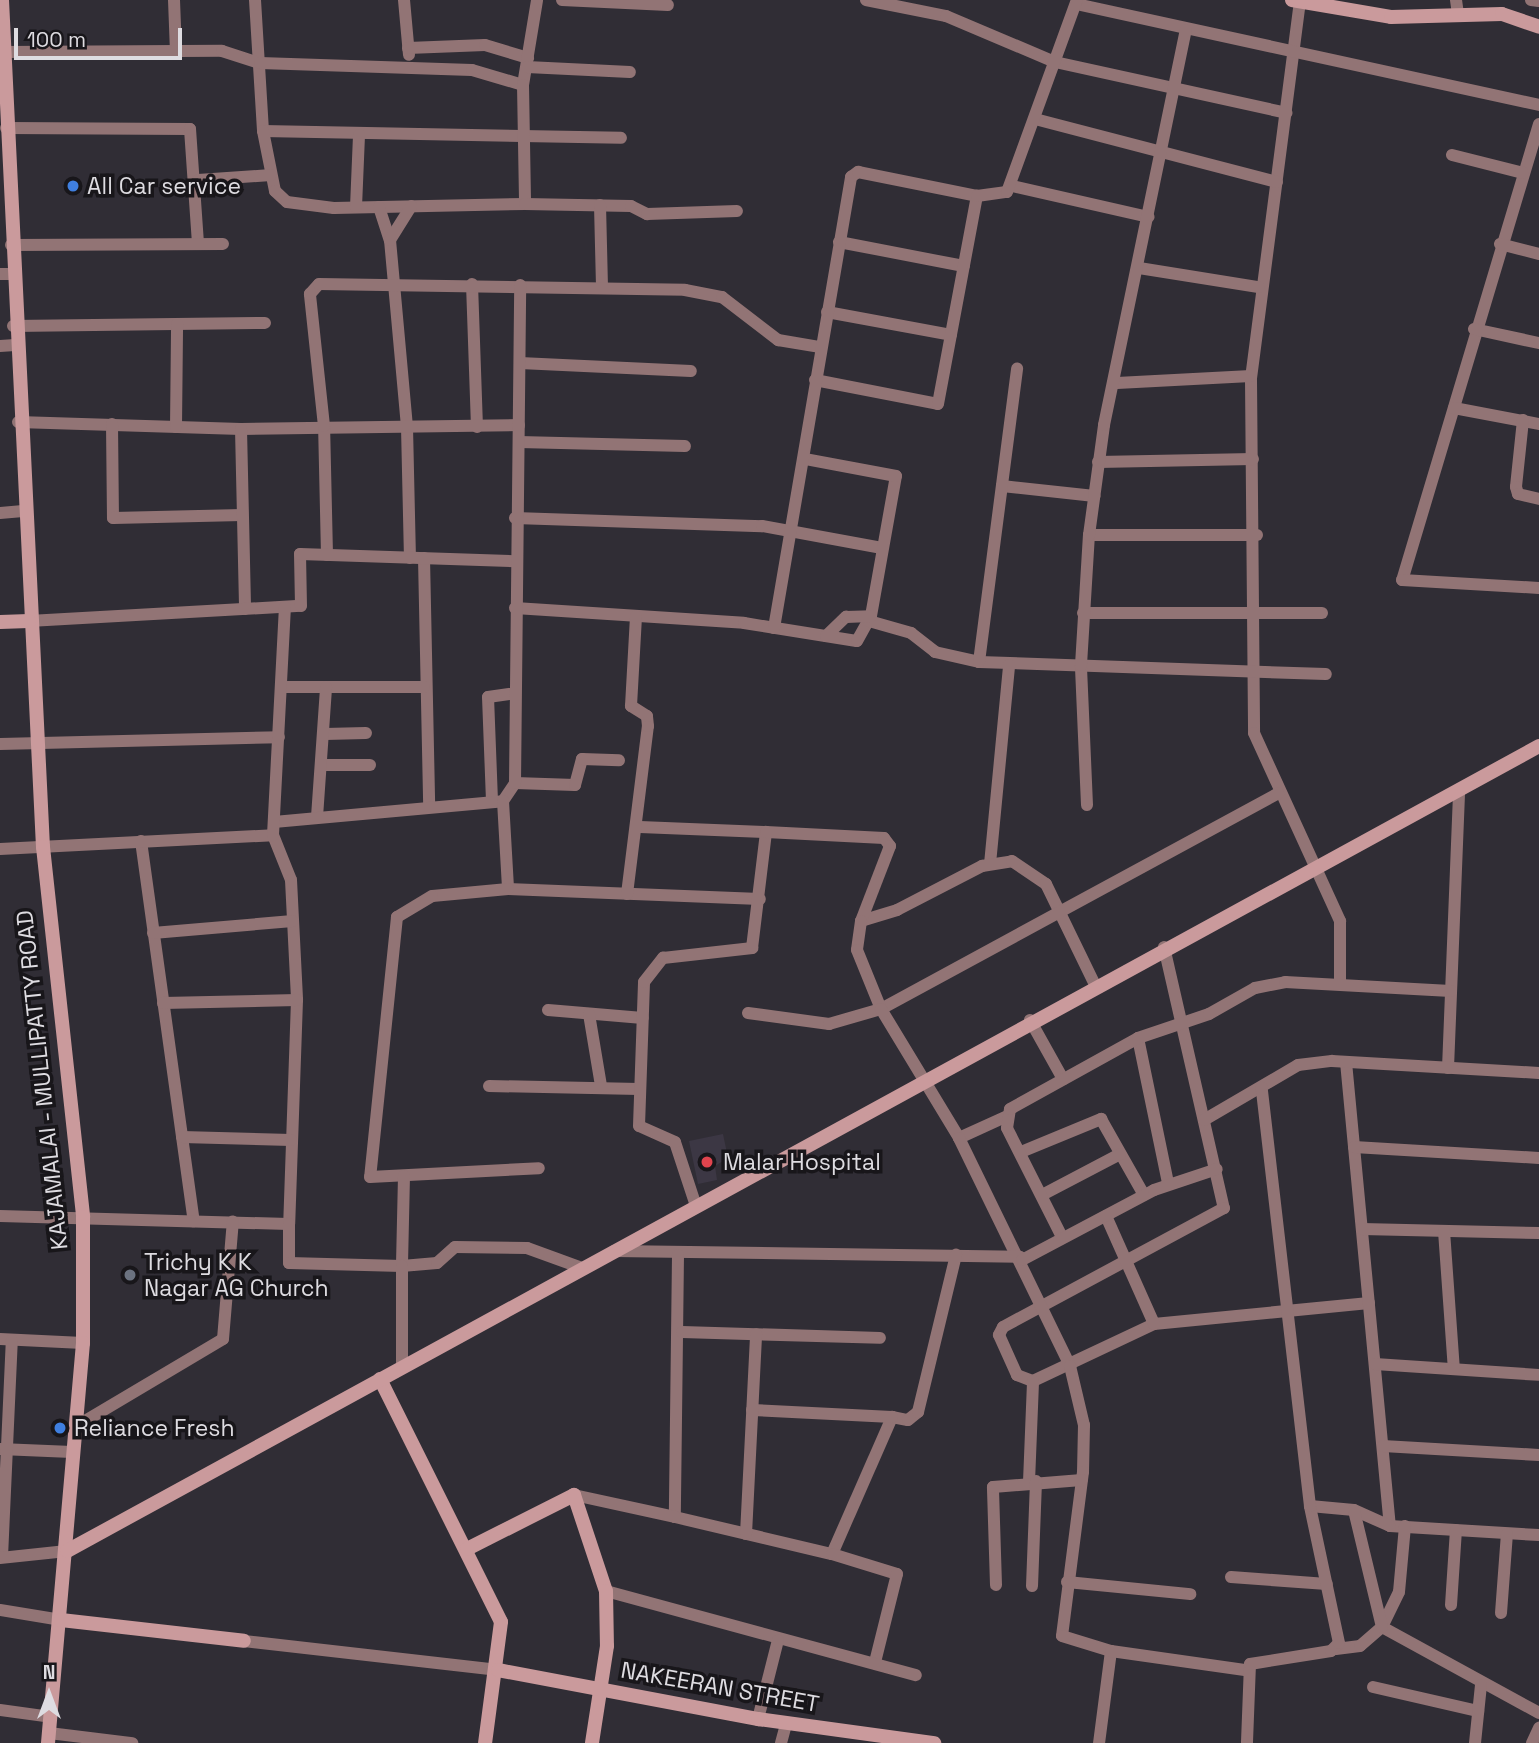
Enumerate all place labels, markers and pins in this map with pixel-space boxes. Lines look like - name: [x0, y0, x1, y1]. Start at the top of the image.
- place label: All Car service: [87, 172, 241, 200]
- marker: All Car service: [65, 178, 81, 194]
- place label: Malar Hospital: [723, 1148, 881, 1176]
- marker: Malar Hospital: [697, 1152, 717, 1172]
- place label: Trichy K K Nagar AG Church: [144, 1248, 329, 1302]
- marker: Trichy K K Nagar AG Church: [122, 1267, 138, 1283]
- place label: Reliance Fresh: [74, 1414, 235, 1442]
- marker: Reliance Fresh: [52, 1420, 68, 1436]

